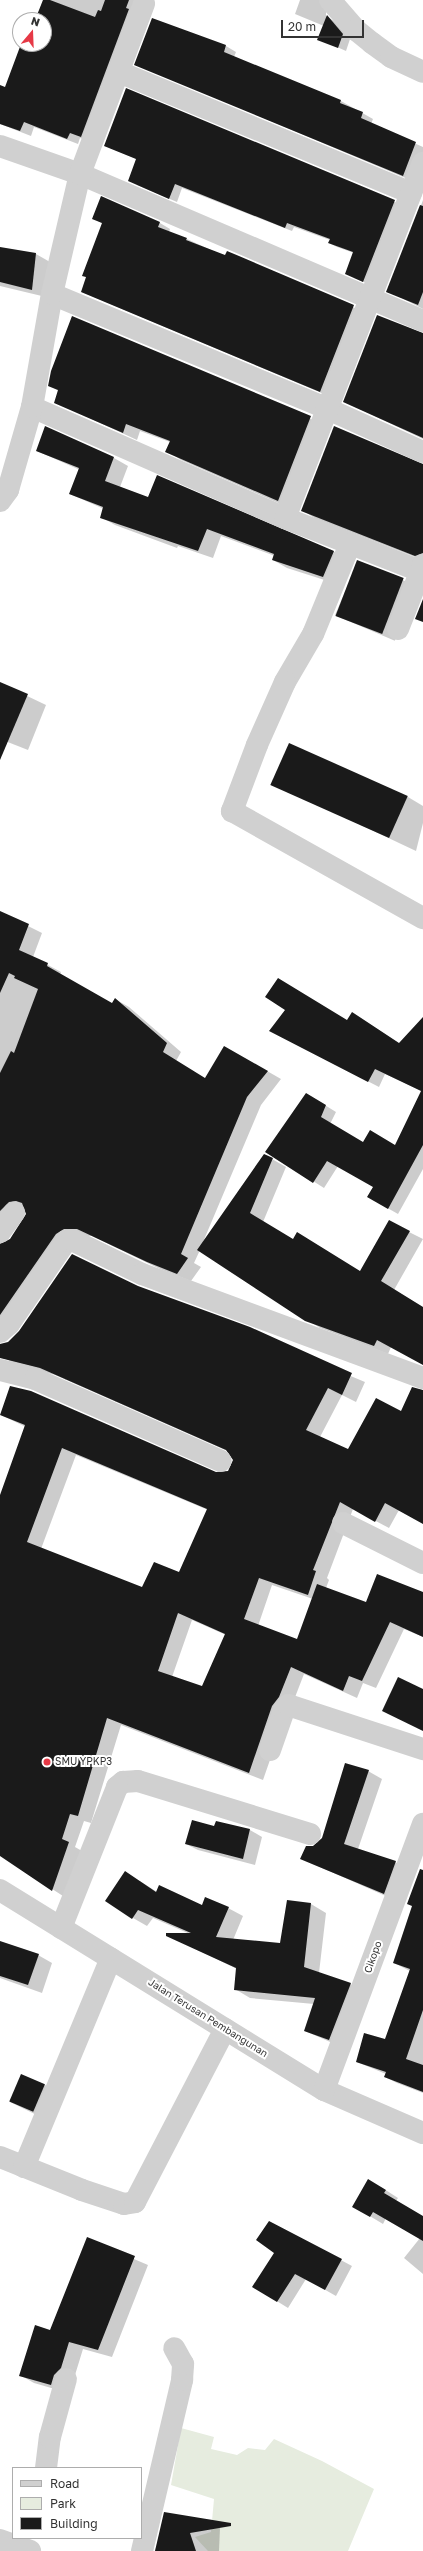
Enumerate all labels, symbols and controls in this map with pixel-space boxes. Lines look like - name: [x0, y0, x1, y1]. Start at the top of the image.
- north arrow: [12, 12, 52, 52]
- scale bar: [283, 12, 366, 38]
- text: N: [30, 14, 42, 29]
- text: 20 m: [288, 19, 316, 34]
- place label: SMU YPKP3: [55, 1756, 112, 1768]
- marker: SMU YPKP3: [42, 1757, 52, 1767]
- street label: Cikopo: [362, 1939, 384, 1975]
- street label: Jalan Terusan Pembangunan: [146, 1976, 270, 2060]
- legend: [12, 2467, 142, 2539]
- text: Road: [50, 2476, 79, 2491]
- text: Park: [50, 2496, 76, 2511]
- text: Building: [50, 2516, 98, 2531]

